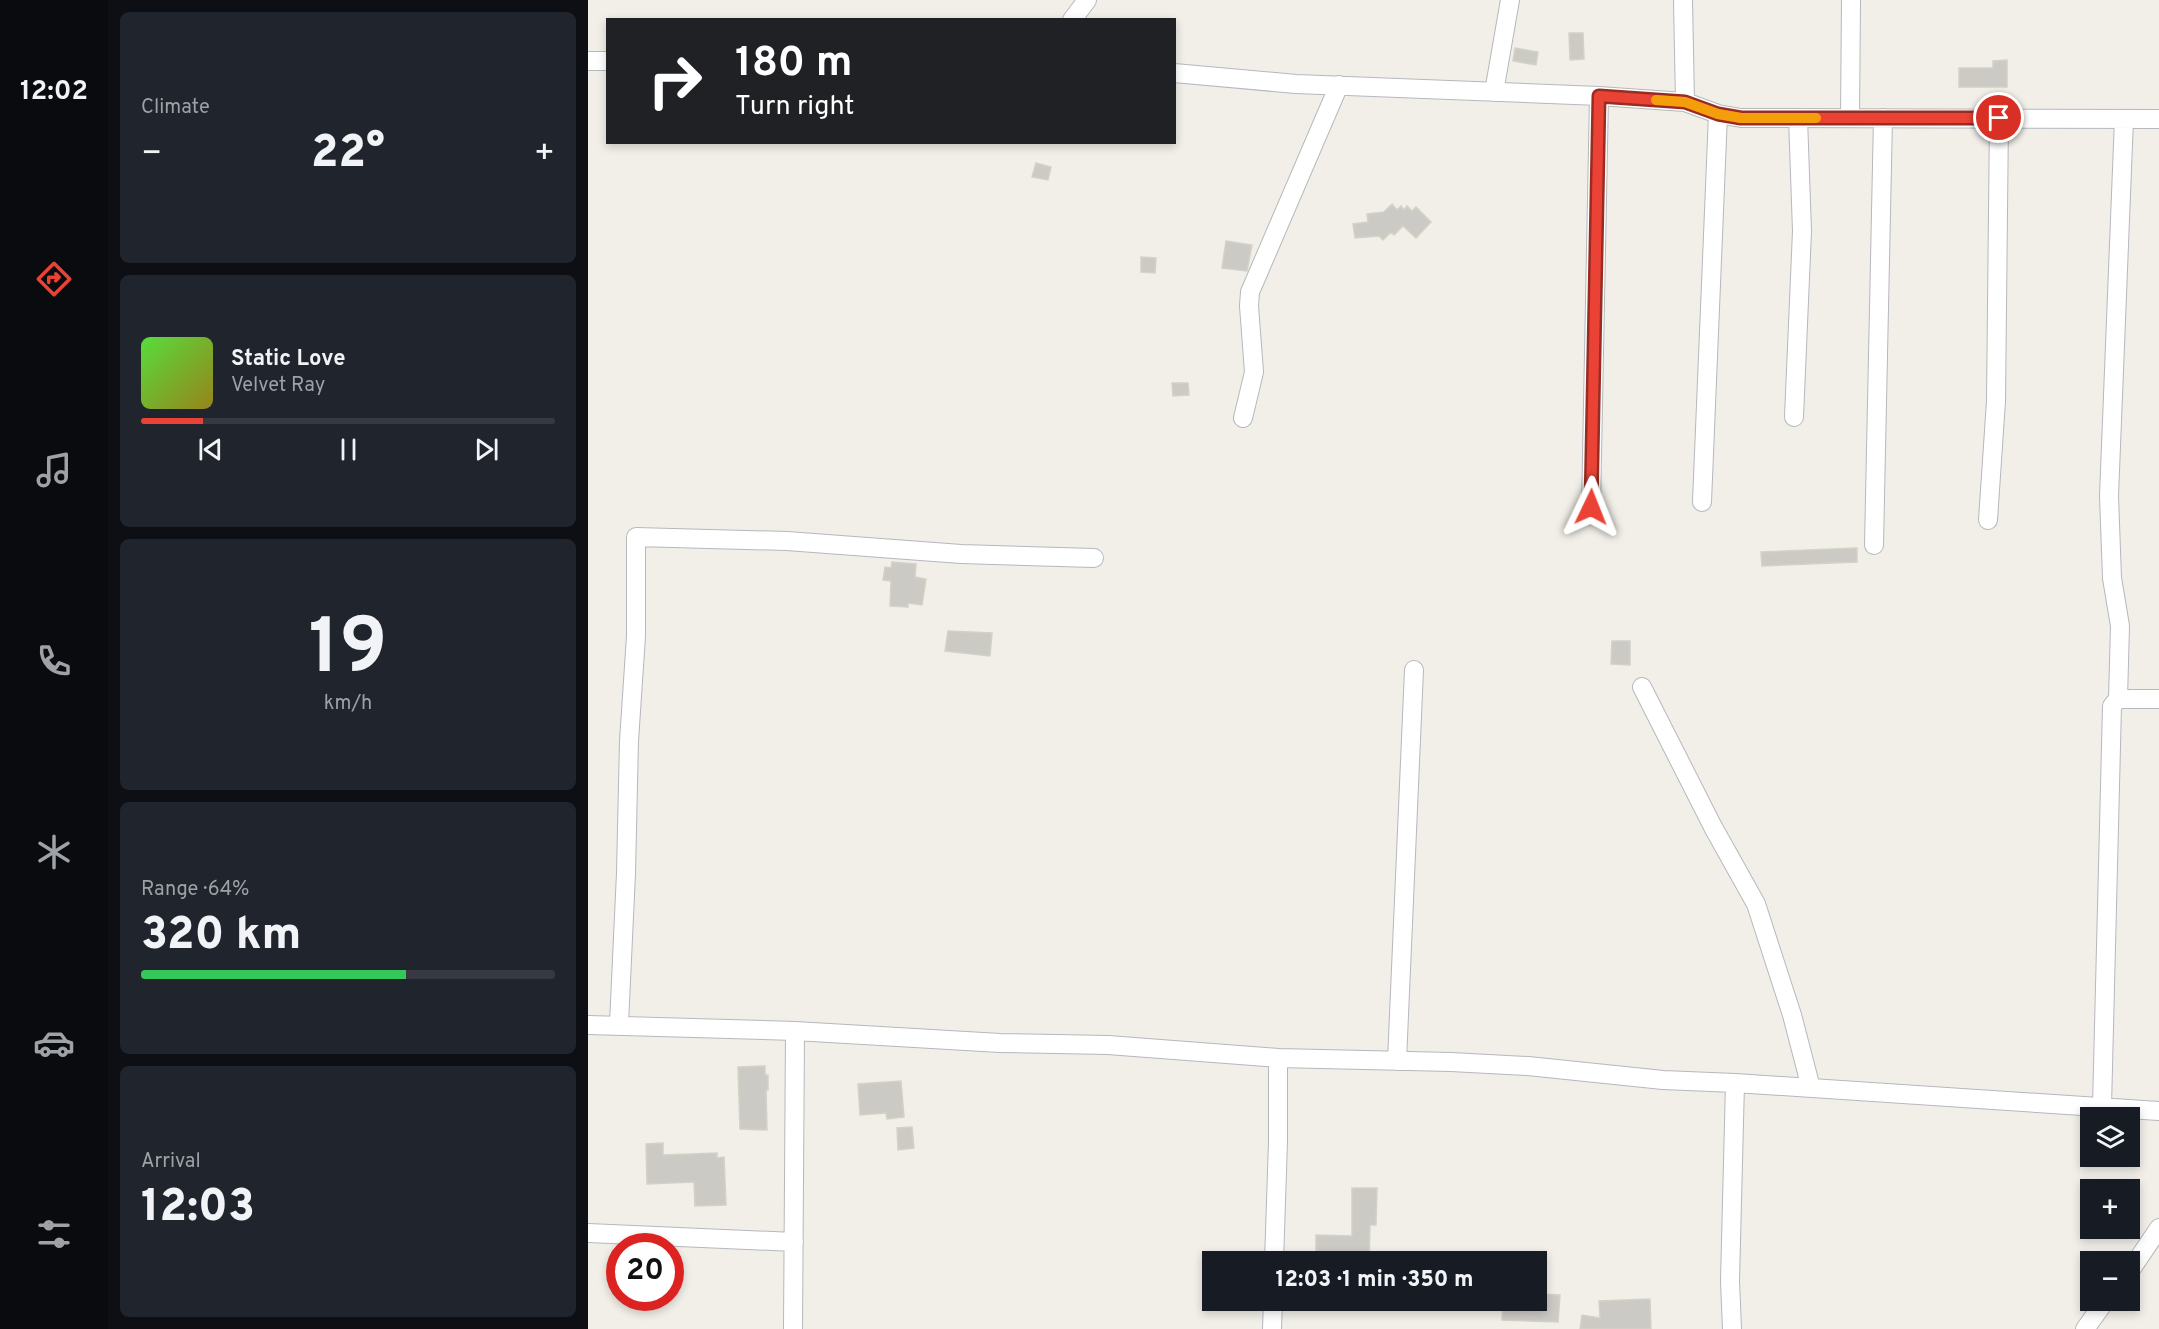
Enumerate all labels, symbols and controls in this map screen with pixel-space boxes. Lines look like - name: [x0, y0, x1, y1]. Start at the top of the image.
- text: 180 m: [735, 38, 852, 91]
- icon: right: [636, 42, 714, 120]
- text: 12:02: [20, 75, 88, 109]
- text: Turn right: [735, 90, 854, 124]
- pin: [1973, 92, 2024, 143]
- text: Climate: [141, 95, 210, 121]
- icon: arrive: [1982, 101, 2015, 134]
- text: 22°: [311, 126, 385, 183]
- text: −: [141, 134, 162, 176]
- text: +: [534, 134, 555, 176]
- icon: directions: [33, 258, 75, 300]
- text: Static Love: [231, 346, 345, 373]
- text: Velvet Ray: [231, 373, 325, 399]
- icon: previous: [194, 433, 227, 466]
- icon: pause: [332, 433, 365, 466]
- icon: next: [470, 433, 503, 466]
- icon: music: [33, 449, 75, 491]
- position arrow: [1559, 475, 1623, 539]
- text: 19: [308, 602, 388, 701]
- icon: phone: [33, 640, 75, 682]
- text: km/h: [324, 691, 372, 717]
- icon: climate: [33, 831, 75, 873]
- text: Range · 64%: [141, 877, 250, 903]
- text: 320 km: [141, 908, 301, 965]
- icon: car: [33, 1022, 75, 1064]
- map controls: [2080, 1107, 2140, 1311]
- button: layers: [2080, 1107, 2140, 1167]
- text: Arrival: [141, 1149, 201, 1175]
- button: +: [2080, 1179, 2140, 1239]
- text: 12:03: [141, 1180, 255, 1237]
- icon: filters: [33, 1213, 75, 1255]
- speed limit sign: 20: [606, 1233, 684, 1311]
- button: −: [2080, 1251, 2140, 1311]
- text: 12:03 · 1 min · 350 m: [1275, 1267, 1474, 1294]

